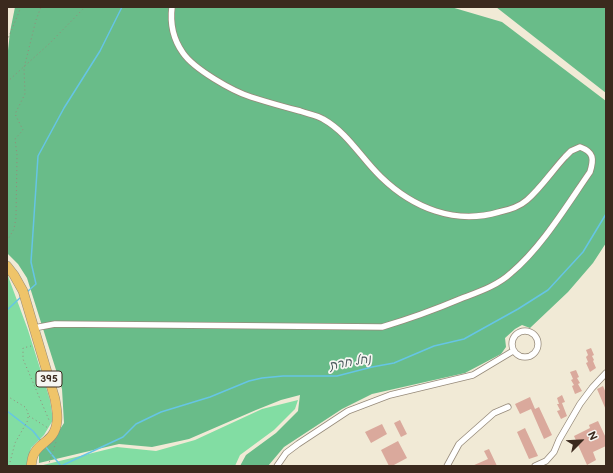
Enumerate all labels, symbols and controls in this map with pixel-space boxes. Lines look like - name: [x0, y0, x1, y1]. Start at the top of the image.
- water label: נחל חרת: [328, 352, 372, 374]
- road number: 395: [36, 371, 62, 387]
- north arrow: [561, 421, 601, 461]
- text: N: [585, 429, 600, 442]

